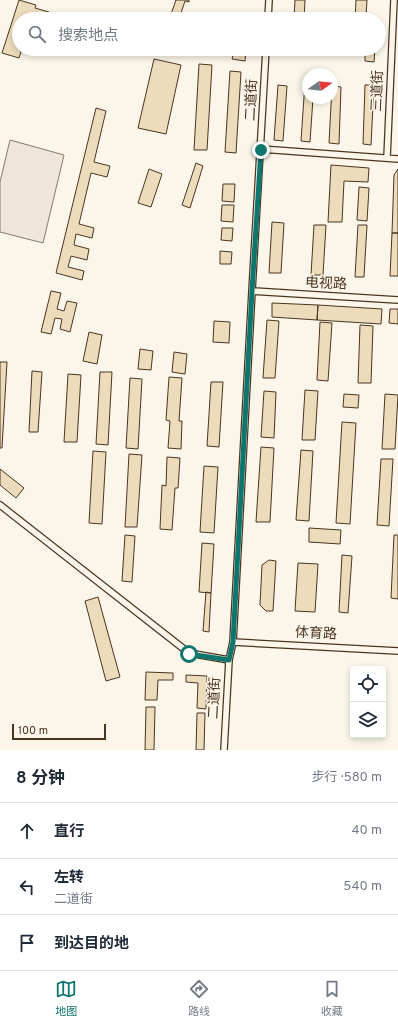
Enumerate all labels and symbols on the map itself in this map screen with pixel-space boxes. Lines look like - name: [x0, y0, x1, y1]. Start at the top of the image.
- north arrow: [302, 68, 338, 104]
- street label: 三道街: [369, 70, 387, 112]
- street label: 二道街: [242, 79, 262, 121]
- route end: [252, 141, 270, 159]
- street label: 电视路: [305, 274, 347, 294]
- street label: 体育路: [295, 624, 337, 644]
- route start: [180, 645, 198, 663]
- street label: 二道街: [205, 677, 225, 719]
- scale bar: [12, 722, 106, 741]

